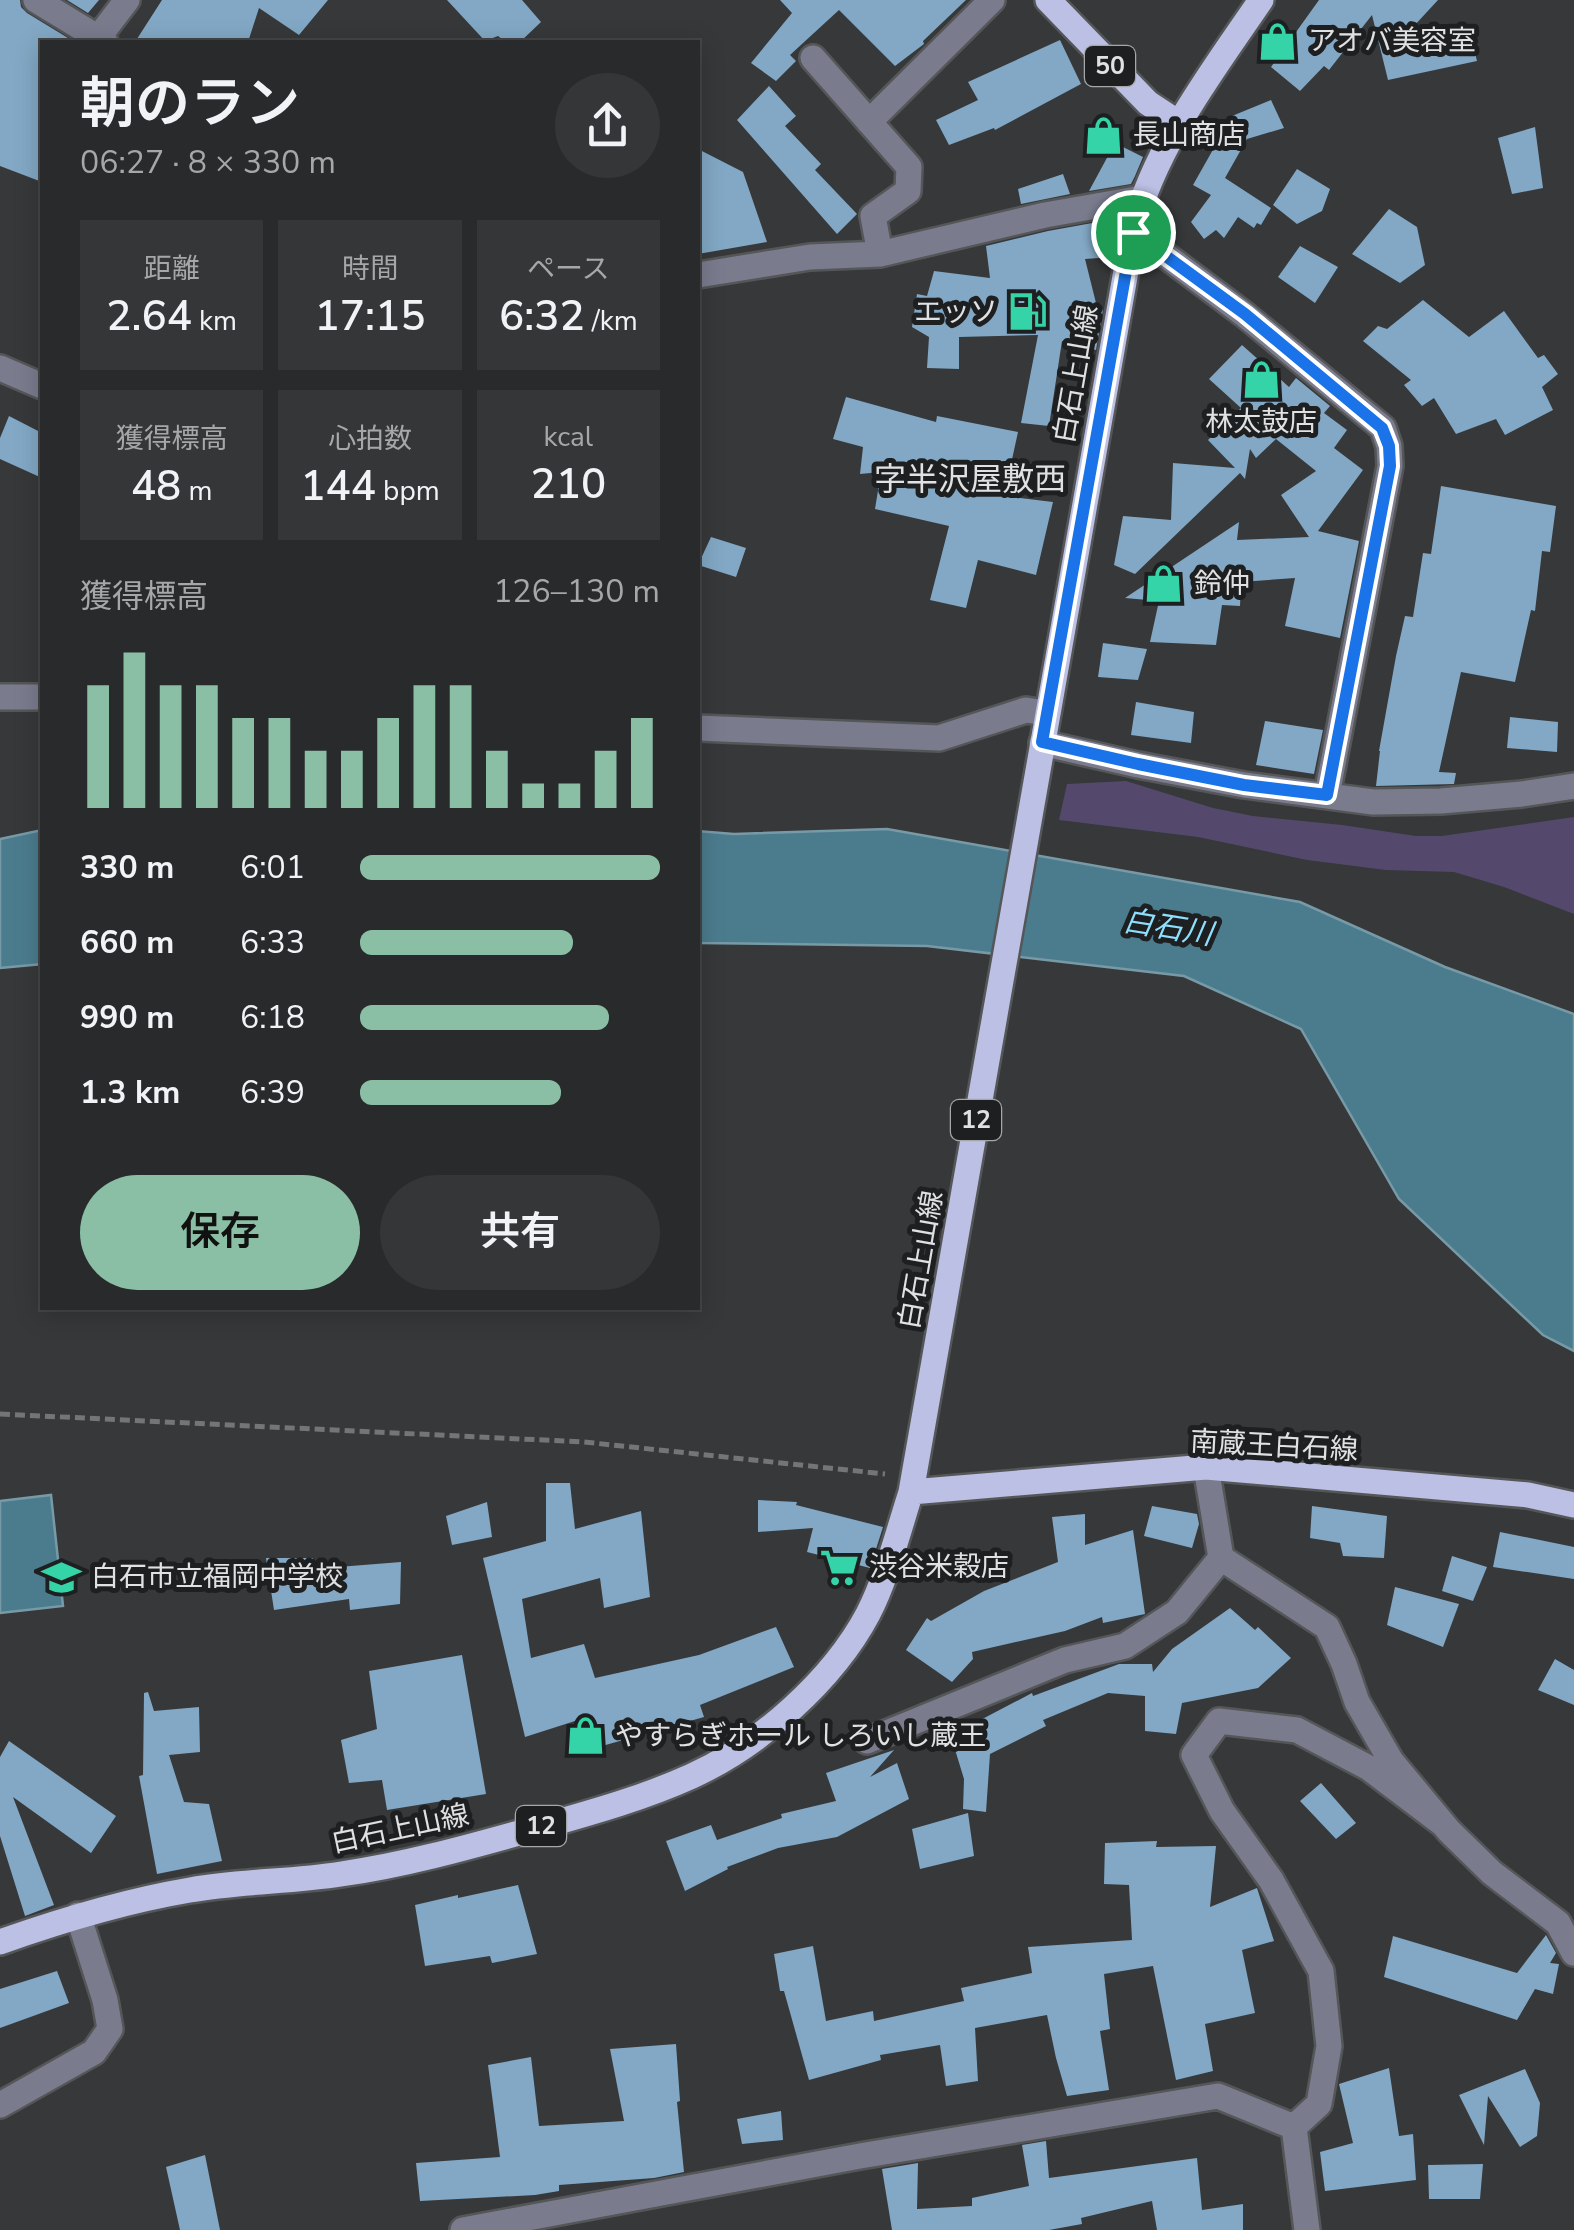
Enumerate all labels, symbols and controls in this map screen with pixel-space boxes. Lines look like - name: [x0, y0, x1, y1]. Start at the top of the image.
- shop icon: アオバ美容室: [1257, 20, 1299, 62]
- place label: アオバ美容室: [1308, 22, 1476, 60]
- road number: 50: [1085, 46, 1135, 86]
- text: 朝のラン: [80, 66, 300, 141]
- button: share: [555, 73, 660, 178]
- shop icon: 長山商店: [1082, 114, 1124, 156]
- place label: 長山商店: [1133, 116, 1245, 154]
- text: 06:27 · 8 × 330 m: [80, 141, 336, 184]
- pin: [1091, 190, 1176, 275]
- icon: arrive: [1106, 205, 1161, 260]
- text: 距離: [144, 250, 200, 288]
- text: 時間: [342, 250, 398, 288]
- text: ペース: [527, 250, 610, 288]
- text: 2.64: [106, 288, 192, 345]
- text: 17:15: [315, 288, 425, 345]
- text: 6:32: [499, 288, 585, 345]
- fuel station icon: エッソ: [1007, 291, 1049, 333]
- place label: エッソ: [914, 293, 998, 331]
- text: km: [192, 302, 237, 340]
- text: /km: [585, 302, 638, 340]
- street label: 白石上山線: [1045, 302, 1107, 446]
- shop icon: 林太鼓店: [1240, 359, 1282, 401]
- place label: 林太鼓店: [1205, 403, 1317, 441]
- text: kcal: [544, 418, 593, 456]
- text: 獲得標高: [116, 420, 228, 458]
- text: 心拍数: [328, 420, 412, 458]
- text: 210: [531, 456, 606, 513]
- text: 48: [131, 458, 181, 515]
- text: 144: [300, 458, 376, 515]
- district label: 字半沢屋敷西: [874, 458, 1066, 501]
- text: m: [181, 472, 212, 510]
- text: bpm: [376, 472, 440, 510]
- shop icon: 鈴仲: [1143, 563, 1185, 605]
- place label: 鈴仲: [1194, 565, 1250, 603]
- text: 126–130 m: [493, 570, 660, 613]
- text: 獲得標高: [80, 575, 208, 618]
- text: 330 m: [80, 846, 174, 889]
- text: 6:01: [240, 846, 305, 889]
- water label: 白石川: [1120, 901, 1219, 956]
- text: 660 m: [80, 921, 174, 964]
- text: 6:33: [240, 921, 305, 964]
- text: 990 m: [80, 996, 174, 1039]
- text: 6:18: [240, 996, 305, 1039]
- text: 1.3 km: [80, 1071, 180, 1114]
- text: 6:39: [240, 1071, 305, 1114]
- road number: 12: [951, 1100, 1001, 1140]
- button: 保存: [80, 1175, 360, 1290]
- button: 共有: [380, 1175, 660, 1290]
- street label: 白石上山線: [890, 1188, 952, 1332]
- street label: 南蔵王白石線: [1189, 1423, 1359, 1469]
- supermarket icon: 渋谷米穀店: [818, 1546, 860, 1588]
- place label: 渋谷米穀店: [869, 1548, 1009, 1586]
- school or university icon: 白石市立福岡中学校: [40, 1556, 82, 1598]
- place label: 白石市立福岡中学校: [91, 1558, 343, 1596]
- shop icon: やすらぎホール しろいし蔵王: [564, 1715, 606, 1757]
- place label: やすらぎホール しろいし蔵王: [615, 1717, 986, 1755]
- street label: 白石上山線: [328, 1796, 472, 1862]
- road number: 12: [516, 1806, 566, 1846]

